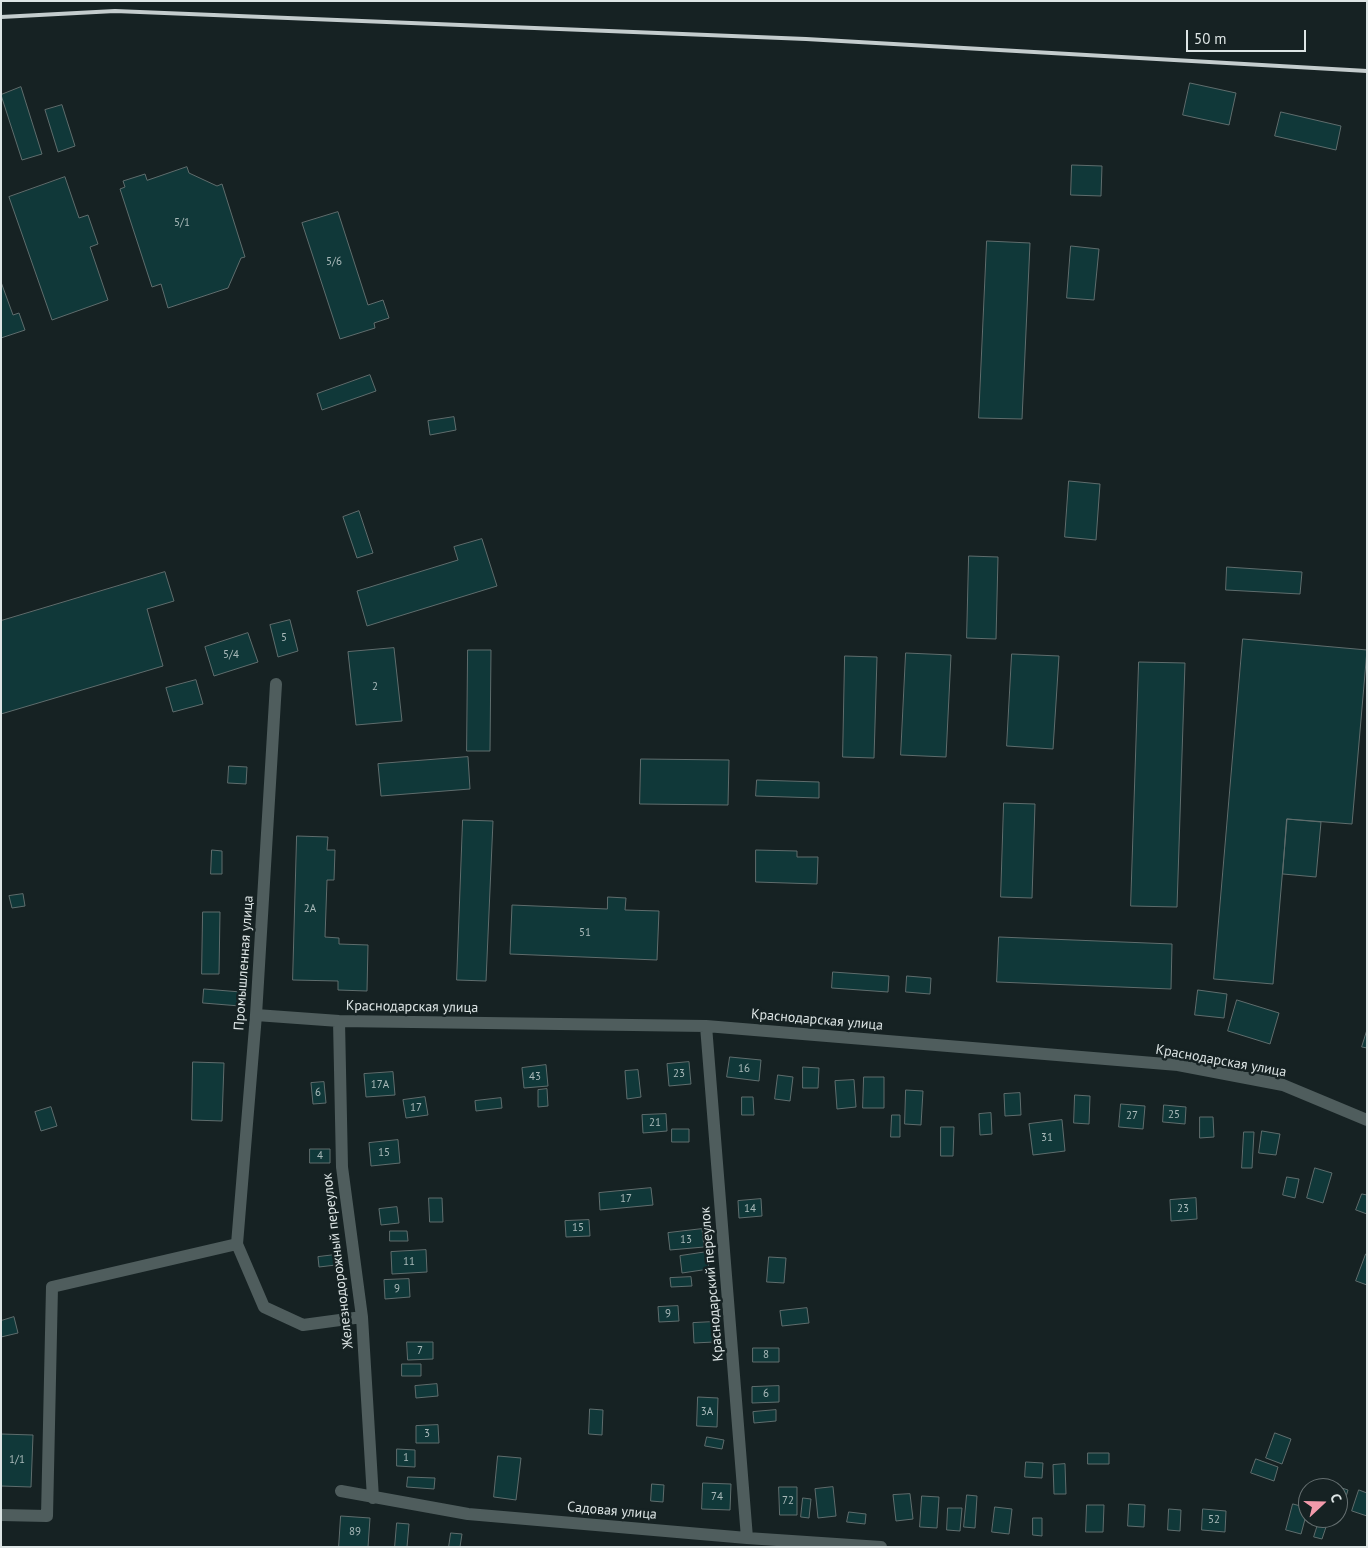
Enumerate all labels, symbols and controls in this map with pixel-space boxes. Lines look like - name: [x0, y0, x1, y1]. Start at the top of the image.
- scale bar: [1188, 20, 1308, 52]
- text: 50 m: [1194, 29, 1227, 48]
- house number: 5/1: [174, 216, 190, 230]
- house number: 5/6: [326, 255, 342, 269]
- house number: 5: [281, 631, 287, 645]
- house number: 5/4: [223, 648, 239, 662]
- house number: 2: [372, 680, 378, 694]
- street label: Промышленная улица: [231, 895, 257, 1031]
- house number: 2А: [304, 902, 316, 916]
- house number: 51: [579, 926, 591, 940]
- street label: Краснодарская улица: [346, 997, 478, 1017]
- street label: Краснодарская улица: [750, 1006, 884, 1034]
- street label: Краснодарская улица: [1154, 1041, 1288, 1081]
- house number: 16: [738, 1062, 750, 1076]
- house number: 23: [673, 1067, 685, 1081]
- house number: 43: [529, 1070, 541, 1084]
- house number: 17А: [371, 1078, 389, 1092]
- house number: 6: [315, 1086, 321, 1100]
- house number: 17: [410, 1101, 422, 1115]
- house number: 25: [1168, 1108, 1180, 1122]
- house number: 27: [1126, 1109, 1138, 1123]
- house number: 21: [649, 1116, 661, 1130]
- house number: 31: [1041, 1131, 1053, 1145]
- house number: 15: [378, 1146, 390, 1160]
- house number: 4: [317, 1149, 323, 1163]
- street label: Железнодорожный переулок: [319, 1172, 357, 1350]
- house number: 17: [620, 1192, 632, 1206]
- house number: 14: [744, 1202, 756, 1216]
- house number: 23: [1177, 1202, 1189, 1216]
- street label: Краснодарский переулок: [697, 1206, 727, 1362]
- house number: 15: [572, 1221, 584, 1235]
- house number: 13: [680, 1233, 692, 1247]
- house number: 11: [403, 1255, 415, 1269]
- house number: 9: [394, 1282, 400, 1296]
- house number: 9: [665, 1307, 671, 1321]
- house number: 7: [417, 1344, 423, 1358]
- house number: 8: [763, 1348, 769, 1362]
- house number: 6: [763, 1387, 769, 1401]
- house number: 3А: [701, 1405, 713, 1419]
- house number: 3: [424, 1427, 430, 1441]
- house number: 1: [403, 1451, 409, 1465]
- house number: 1/1: [9, 1453, 25, 1467]
- north arrow: [1298, 1478, 1348, 1528]
- house number: 74: [711, 1490, 723, 1504]
- text: С: [1326, 1491, 1346, 1505]
- house number: 72: [782, 1494, 794, 1508]
- street label: Садовая улица: [566, 1499, 658, 1523]
- house number: 52: [1208, 1513, 1220, 1527]
- house number: 89: [349, 1525, 361, 1539]

